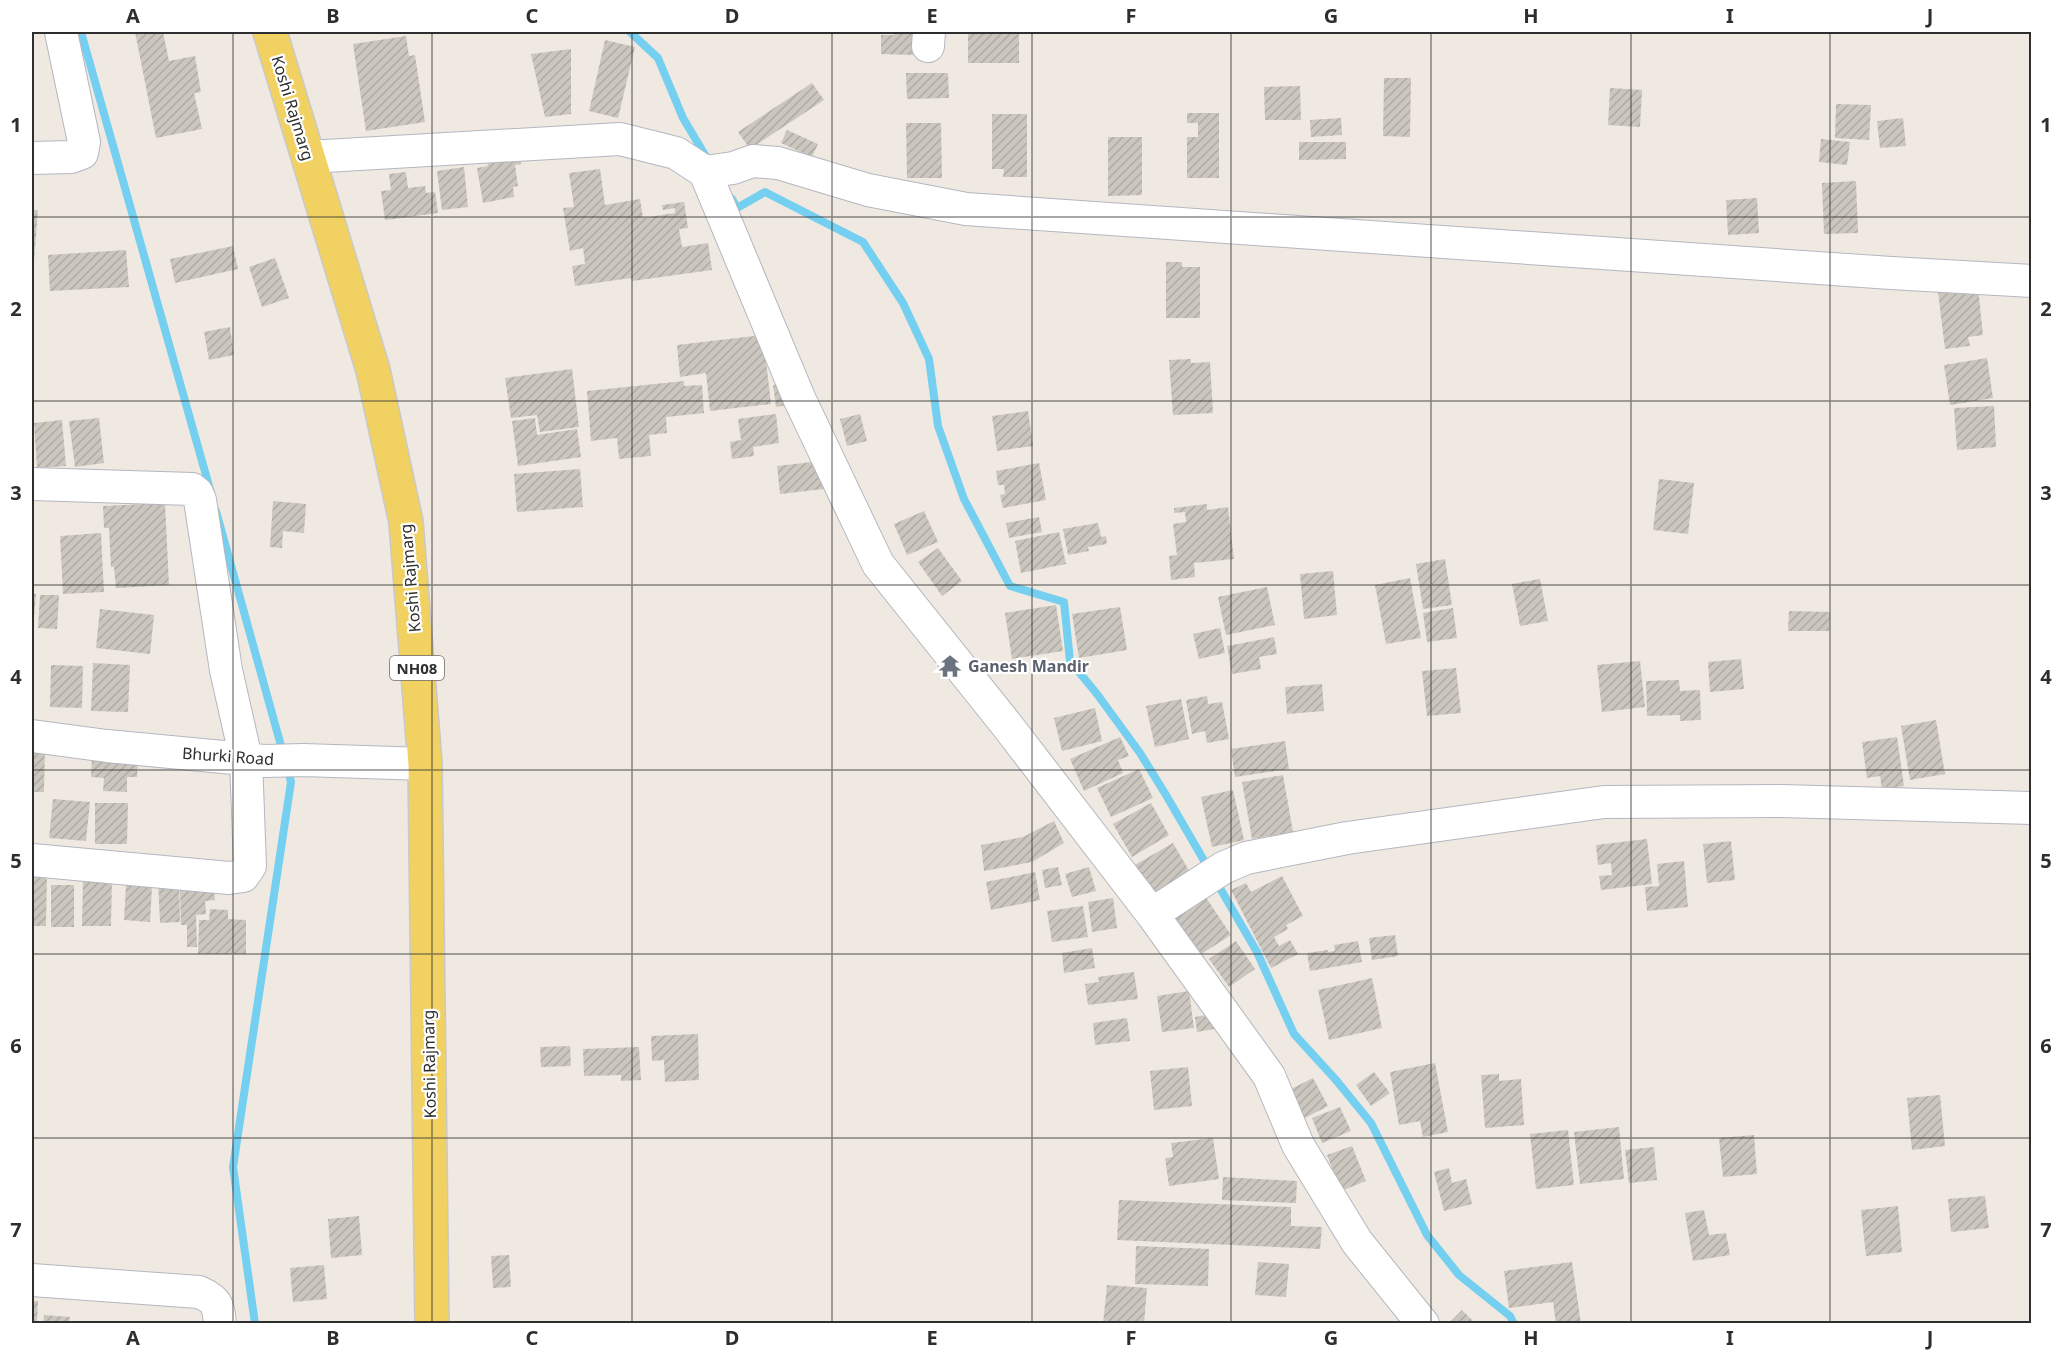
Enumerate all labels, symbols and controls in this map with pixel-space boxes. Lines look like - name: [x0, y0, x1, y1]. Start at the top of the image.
- text: A: [126, 2, 140, 29]
- text: B: [326, 2, 340, 29]
- text: C: [526, 2, 539, 29]
- text: D: [725, 2, 739, 29]
- text: E: [926, 2, 938, 29]
- text: F: [1126, 2, 1136, 29]
- text: G: [1324, 2, 1338, 29]
- text: H: [1523, 2, 1539, 29]
- text: I: [1726, 2, 1734, 29]
- text: J: [1925, 2, 1933, 29]
- street label: Koshi Rajmarg: [267, 53, 319, 163]
- text: 1: [10, 111, 22, 138]
- text: 1: [2040, 111, 2052, 138]
- text: 2: [10, 295, 22, 322]
- text: 2: [2040, 295, 2052, 322]
- text: 3: [10, 479, 22, 506]
- text: 3: [2040, 479, 2052, 506]
- street label: Koshi Rajmarg: [394, 523, 426, 633]
- temple icon: Ganesh Mandir: [937, 653, 963, 679]
- place label: Ganesh Mandir: [968, 655, 1089, 677]
- road number: NH08: [390, 656, 444, 680]
- text: 4: [10, 663, 22, 690]
- text: 4: [2040, 663, 2052, 690]
- street label: Bhurki Road: [181, 742, 275, 770]
- text: 5: [10, 847, 22, 874]
- text: 5: [2040, 847, 2052, 874]
- street label: Koshi Rajmarg: [417, 1009, 441, 1119]
- text: 6: [10, 1032, 22, 1059]
- text: 6: [2040, 1032, 2052, 1059]
- text: 7: [10, 1216, 22, 1243]
- text: 7: [2040, 1216, 2052, 1243]
- text: A: [126, 1324, 140, 1351]
- text: B: [326, 1324, 340, 1351]
- text: C: [526, 1324, 539, 1351]
- text: D: [725, 1324, 739, 1351]
- text: E: [926, 1324, 938, 1351]
- text: F: [1126, 1324, 1136, 1351]
- text: G: [1324, 1324, 1338, 1351]
- text: H: [1523, 1324, 1539, 1351]
- text: I: [1726, 1324, 1734, 1351]
- text: J: [1925, 1324, 1933, 1351]

